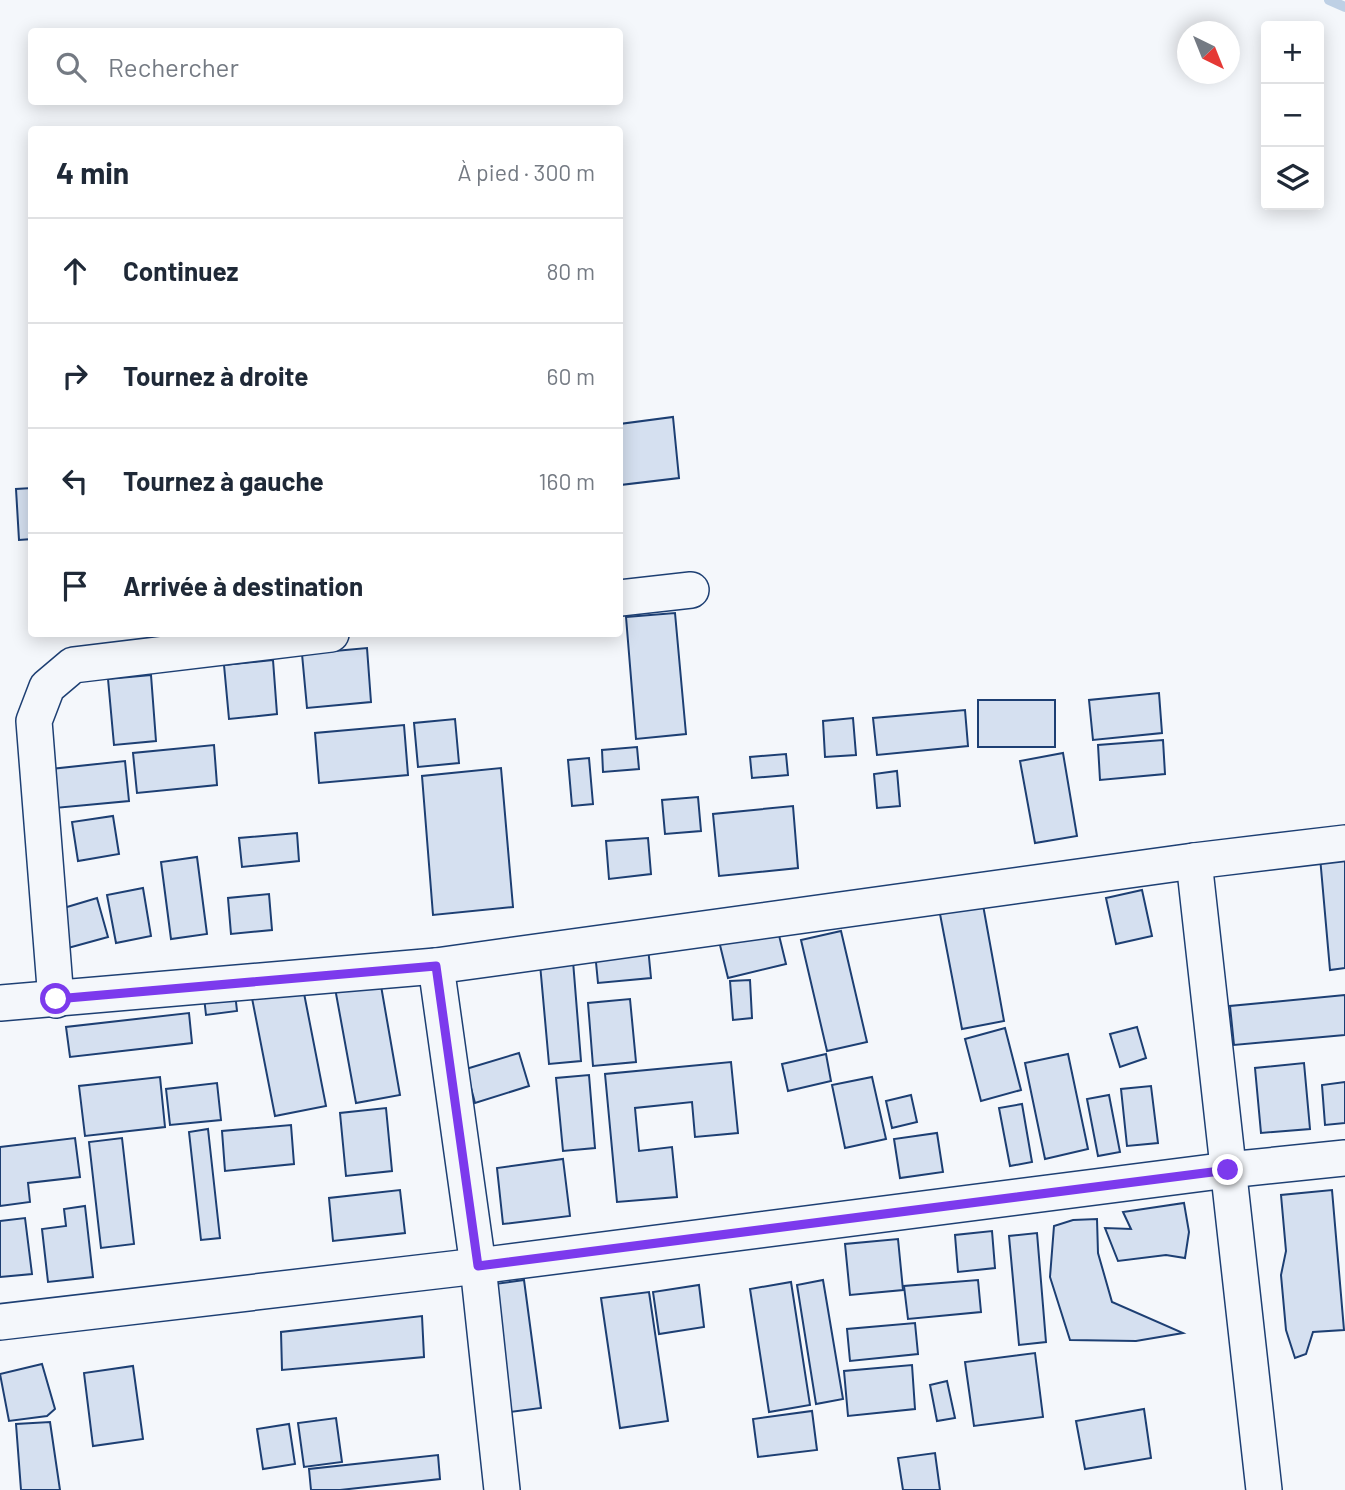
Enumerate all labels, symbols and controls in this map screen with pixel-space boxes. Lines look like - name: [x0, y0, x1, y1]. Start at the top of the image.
- north arrow: [1177, 21, 1240, 84]
- map controls: [1261, 21, 1324, 210]
- button: +: [1261, 21, 1324, 84]
- search box: [28, 28, 623, 105]
- icon: search: [52, 48, 90, 86]
- text: Rechercher: [108, 51, 239, 82]
- button: −: [1261, 84, 1324, 147]
- button: layers: [1261, 147, 1324, 210]
- text: 4 min: [56, 154, 129, 190]
- text: À pied · 300 m: [458, 158, 595, 186]
- icon: ahead: [56, 252, 94, 290]
- text: Continuez: [123, 255, 239, 286]
- text: 80 m: [546, 257, 595, 285]
- icon: right: [56, 357, 94, 395]
- text: Tournez à droite: [123, 360, 308, 391]
- text: 60 m: [547, 362, 595, 390]
- icon: left: [56, 462, 94, 500]
- text: Tournez à gauche: [123, 465, 324, 496]
- text: 160 m: [538, 467, 595, 495]
- icon: arrive: [56, 567, 94, 605]
- text: Arrivée à destination: [123, 570, 363, 601]
- route start: [40, 983, 71, 1014]
- route end: [1212, 1154, 1243, 1185]

